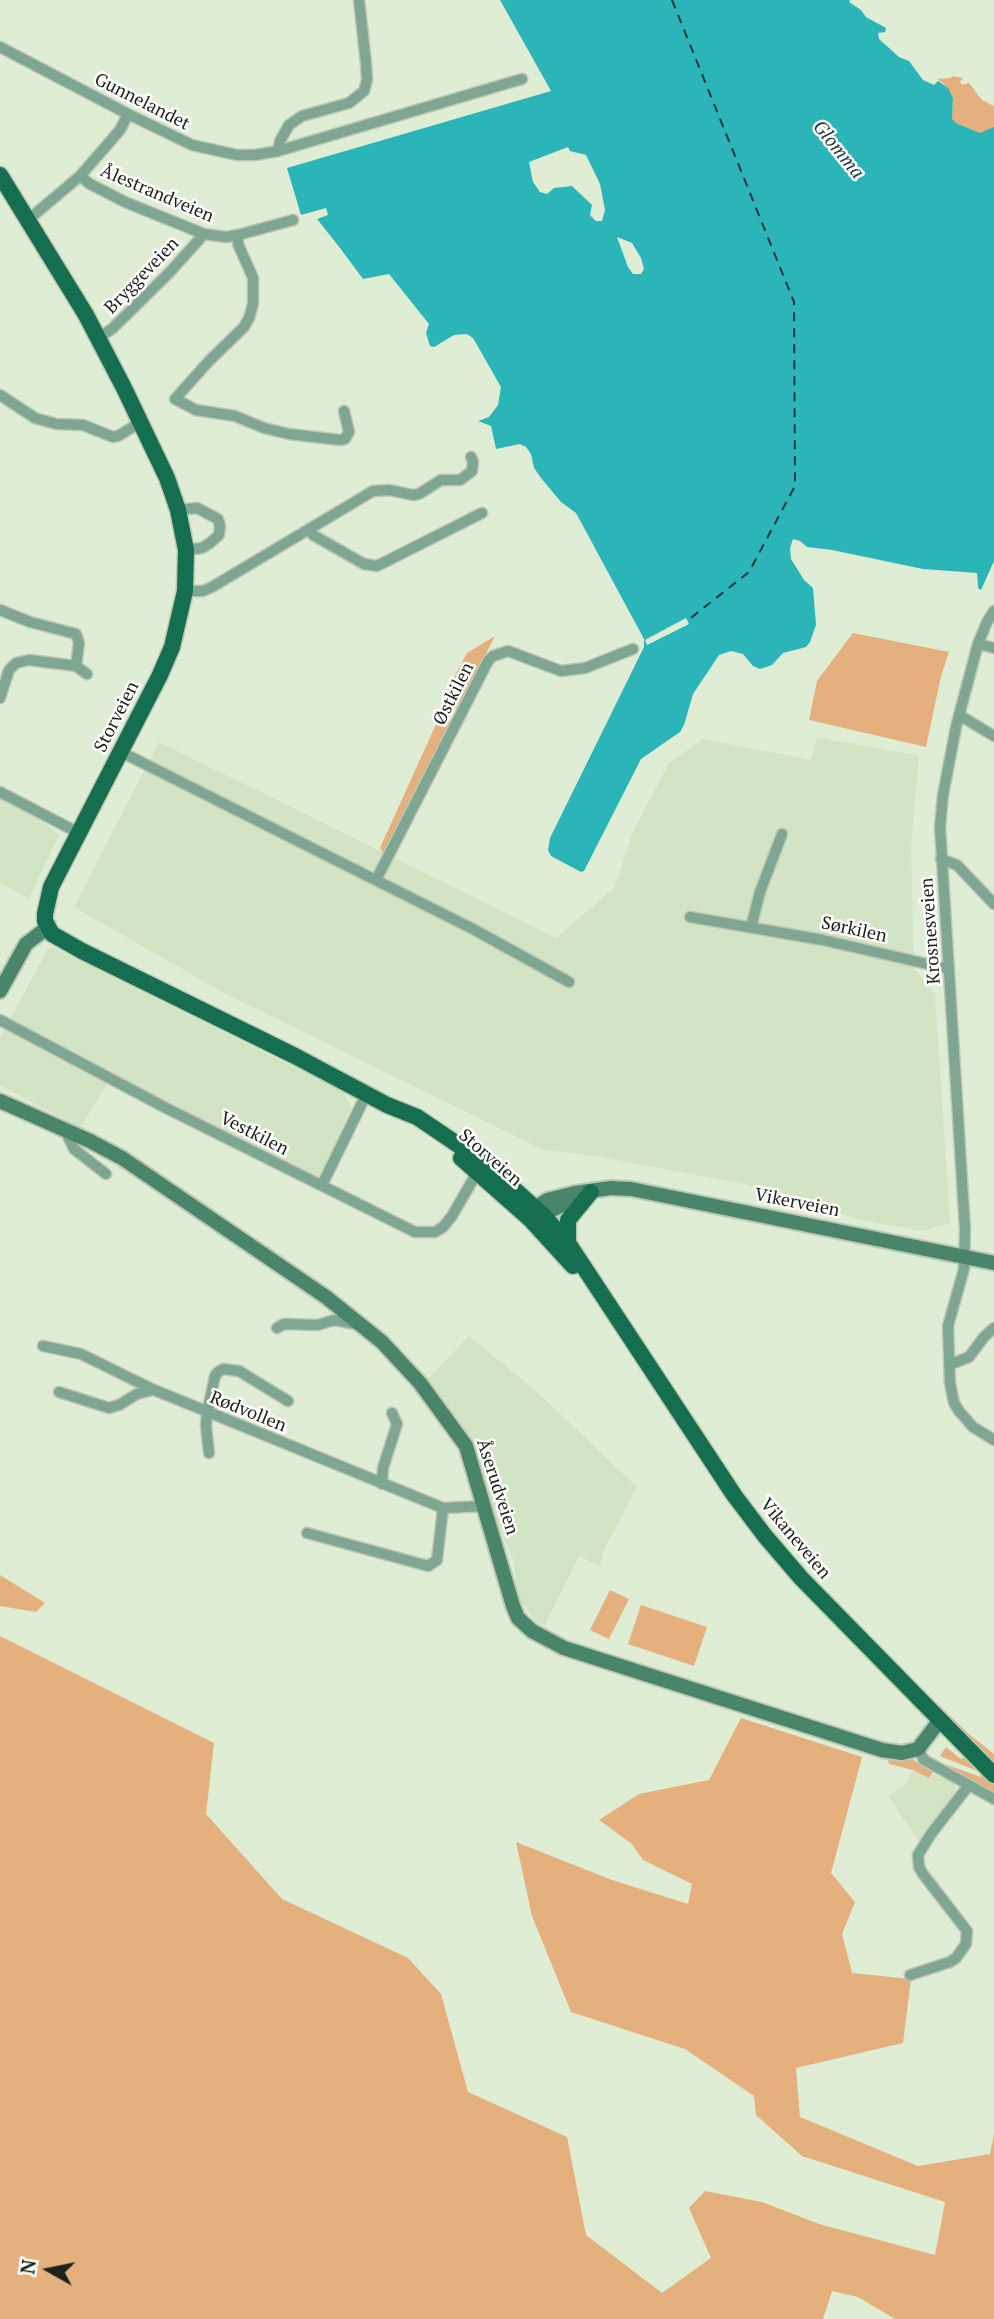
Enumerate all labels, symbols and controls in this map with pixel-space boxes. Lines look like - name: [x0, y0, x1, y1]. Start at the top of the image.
- street label: Gunnelandet: [91, 69, 193, 135]
- water label: Glomma: [808, 116, 868, 184]
- street label: Ålestrandveien: [97, 160, 217, 228]
- street label: Bryggeveien: [100, 233, 184, 319]
- street label: Østkilen: [429, 659, 479, 729]
- street label: Storveien: [90, 678, 144, 756]
- street label: Krosnesveien: [916, 877, 946, 985]
- street label: Sørkilen: [819, 913, 889, 947]
- street label: Vestkilen: [216, 1108, 292, 1160]
- street label: Storveien: [454, 1125, 526, 1191]
- street label: Vikerveien: [753, 1184, 841, 1222]
- street label: Rødvollen: [207, 1387, 289, 1437]
- street label: Åserudveien: [471, 1436, 523, 1538]
- street label: Vikaneveien: [755, 1494, 835, 1584]
- north arrow: [14, 2235, 84, 2305]
- text: N: [14, 2258, 41, 2276]

